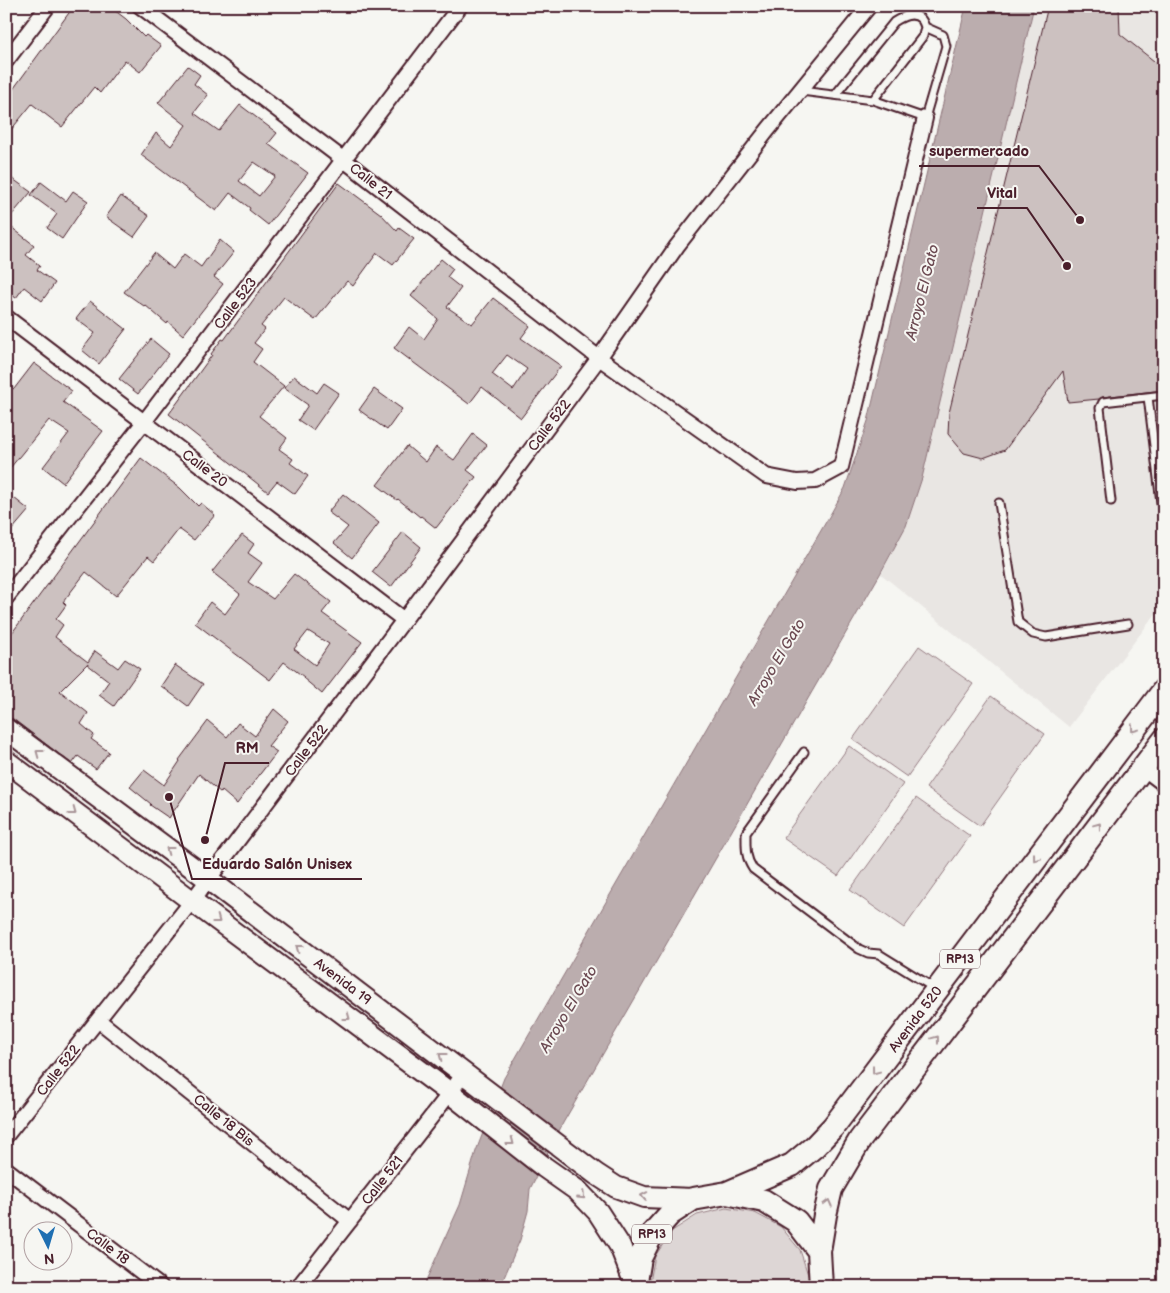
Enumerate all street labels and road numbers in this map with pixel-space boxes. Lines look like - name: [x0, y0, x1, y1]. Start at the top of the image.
- street label: Calle 21: [346, 159, 395, 203]
- street label: Calle 523: [210, 274, 260, 333]
- street label: Calle 522: [524, 395, 575, 455]
- street label: Calle 20: [179, 446, 231, 491]
- street label: Calle 522: [281, 720, 332, 780]
- road number: RP13: [940, 950, 980, 969]
- street label: Avenida 19: [311, 954, 375, 1008]
- street label: Avenida 520: [885, 983, 946, 1056]
- street label: Calle 522: [33, 1041, 84, 1099]
- street label: Calle 18 Bis: [190, 1091, 258, 1150]
- street label: Calle 521: [358, 1152, 407, 1208]
- road number: RP13: [632, 1224, 672, 1244]
- street label: Calle 18: [83, 1225, 133, 1268]

